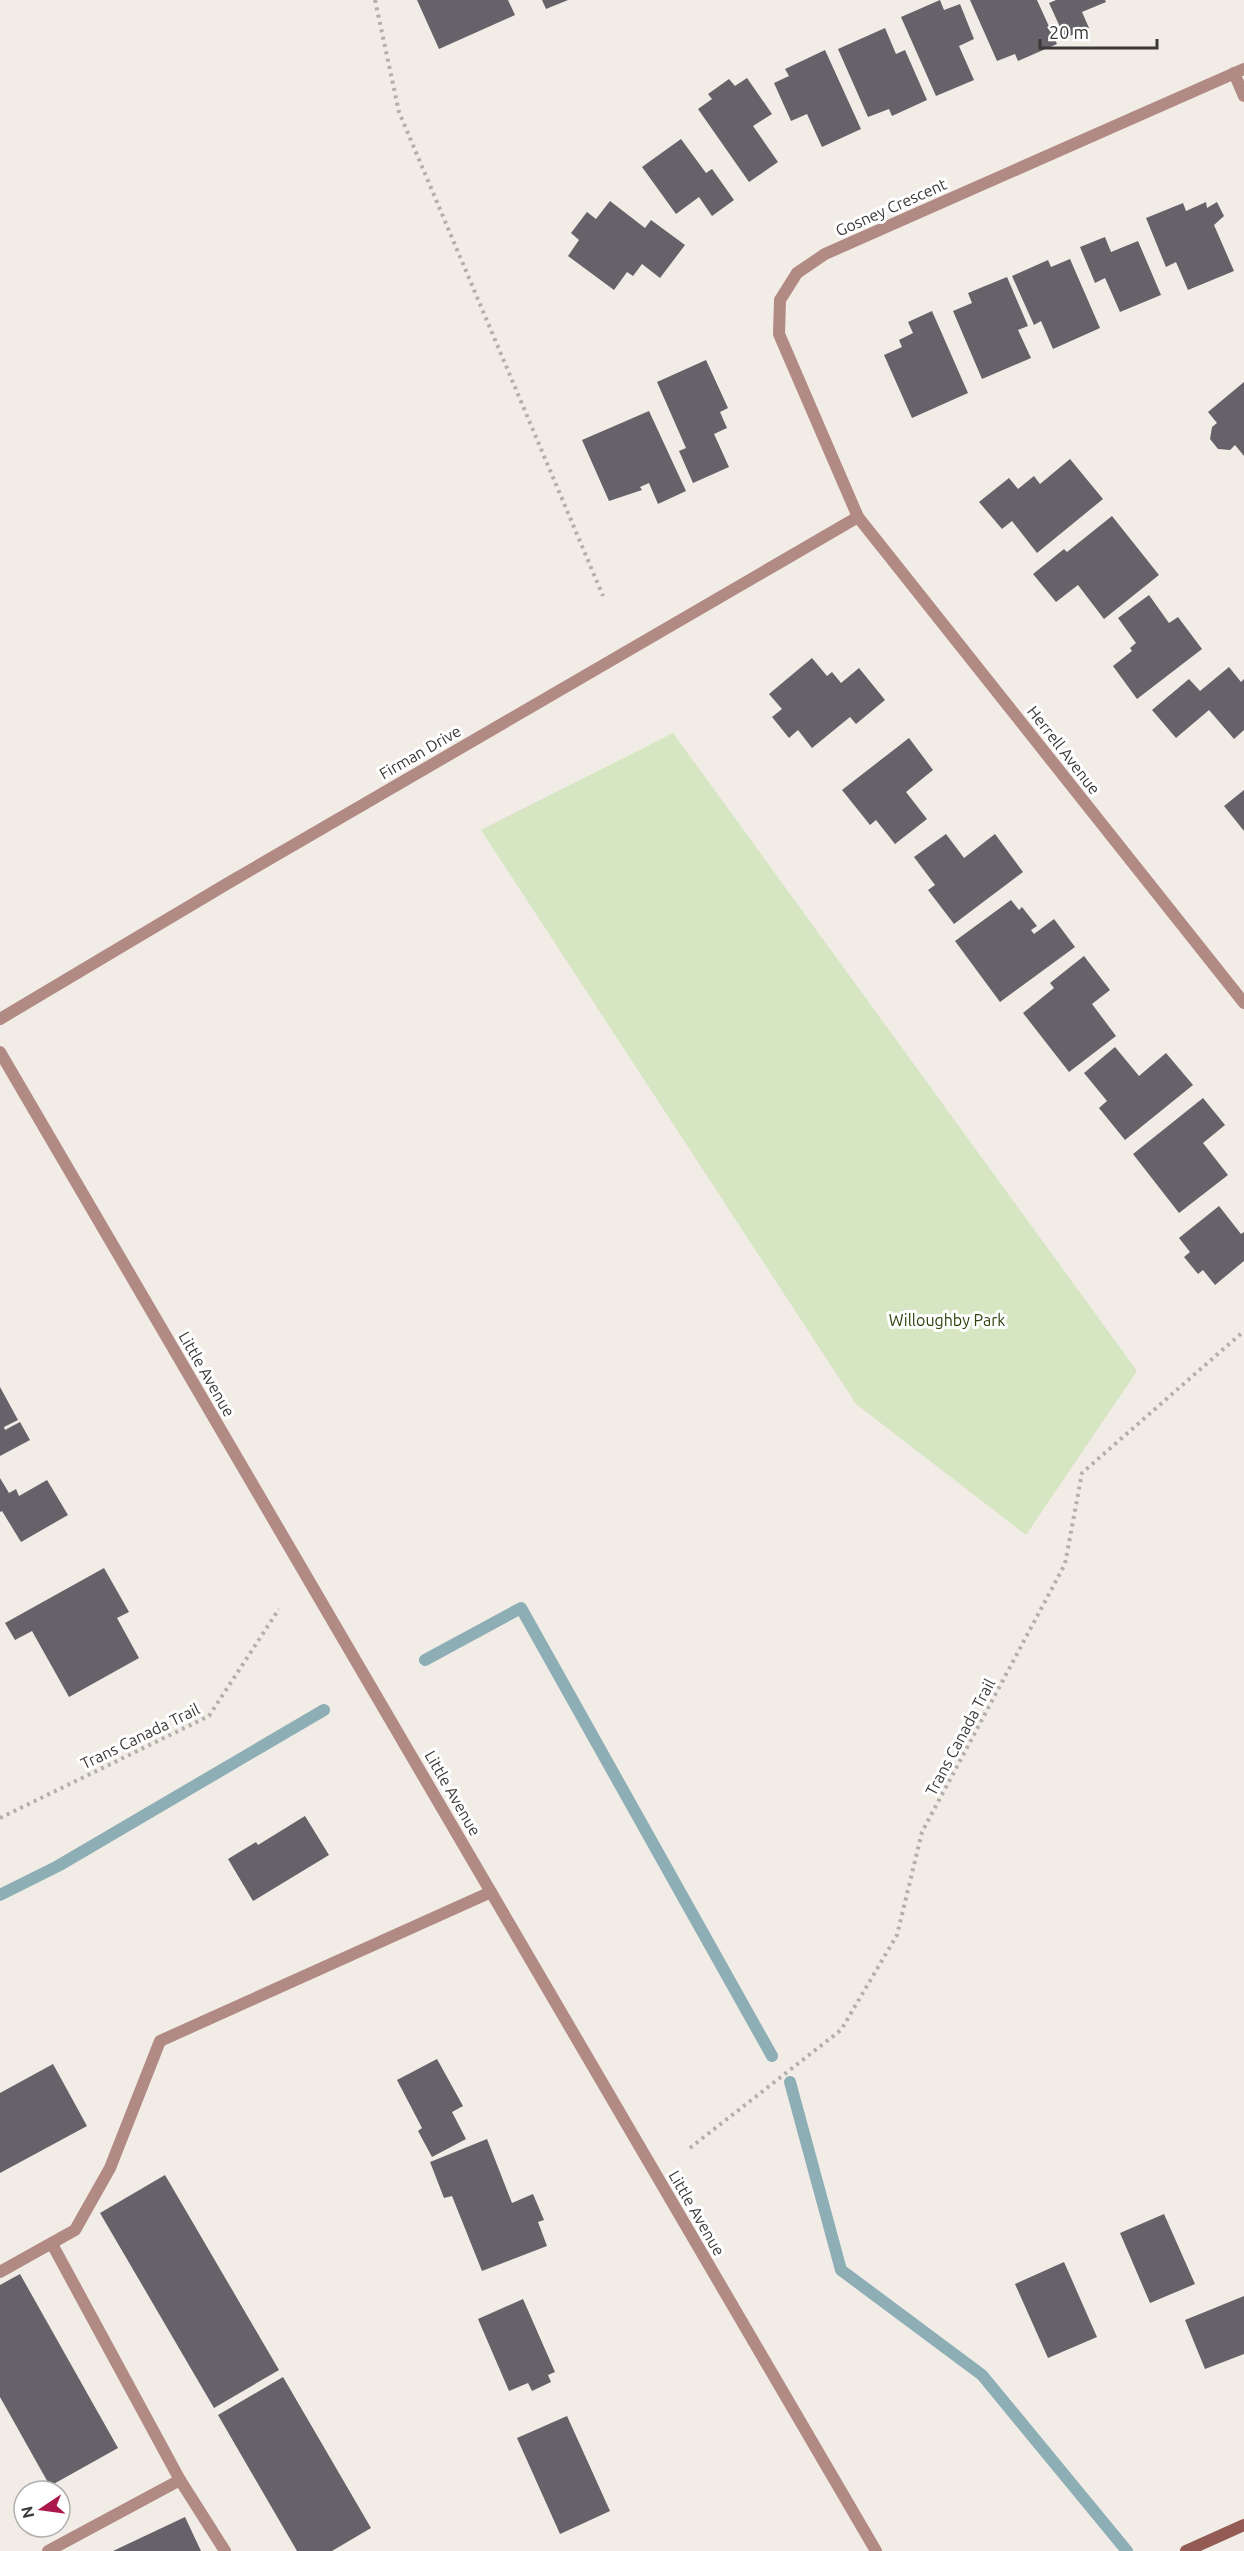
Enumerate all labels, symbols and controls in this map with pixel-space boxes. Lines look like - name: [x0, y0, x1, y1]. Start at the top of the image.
- scale bar: [1040, 12, 1157, 50]
- text: 20 m: [1049, 22, 1089, 42]
- street label: Gosney Crescent: [833, 174, 950, 240]
- street label: Herrell Avenue: [1024, 702, 1104, 798]
- street label: Firman Drive: [376, 721, 464, 783]
- park label: Willoughby Park: [889, 1311, 1005, 1329]
- street label: Little Avenue: [175, 1328, 239, 1420]
- street label: Trans Canada Trail: [922, 1676, 998, 1798]
- street label: Trans Canada Trail: [78, 1699, 202, 1773]
- street label: Little Avenue: [421, 1747, 485, 1839]
- street label: Little Avenue: [665, 2167, 729, 2259]
- north arrow: [12, 2479, 72, 2539]
- text: N: [17, 2505, 37, 2520]

